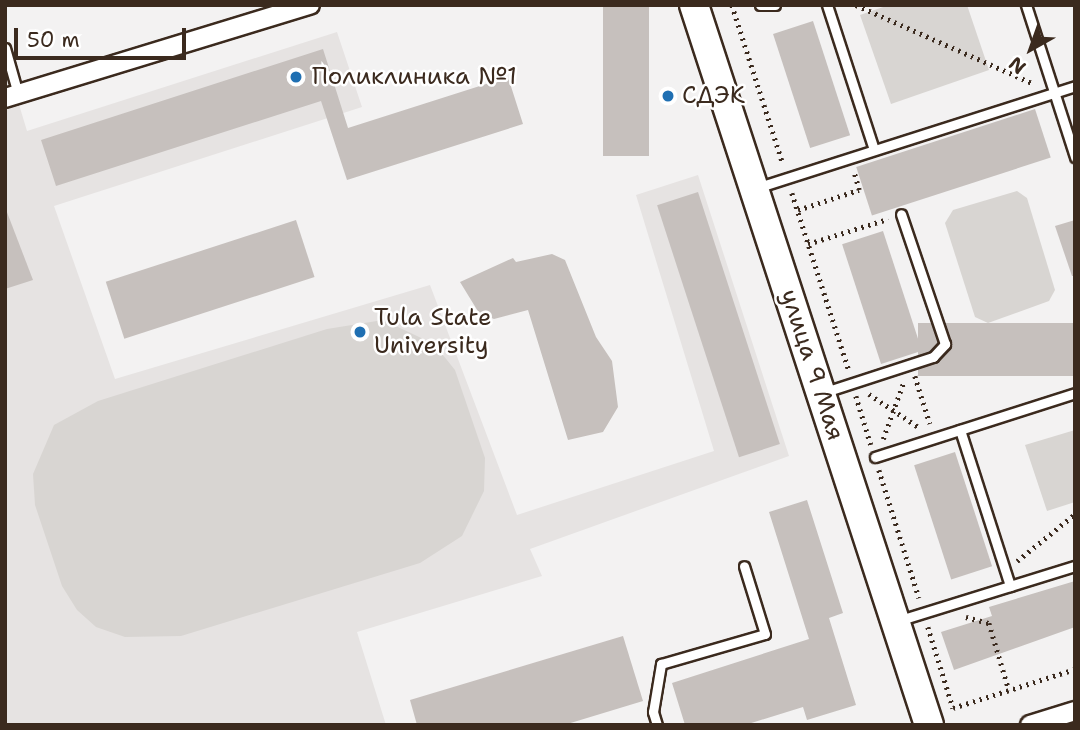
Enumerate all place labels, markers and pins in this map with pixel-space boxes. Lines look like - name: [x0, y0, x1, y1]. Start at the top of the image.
- place label: Поликлиника №1: [312, 63, 517, 91]
- marker: Поликлиника №1: [286, 67, 306, 87]
- place label: СДЭК: [682, 82, 745, 110]
- marker: СДЭК: [660, 88, 676, 104]
- place label: Tula State University: [374, 304, 492, 360]
- marker: Tula State University: [352, 324, 368, 340]

